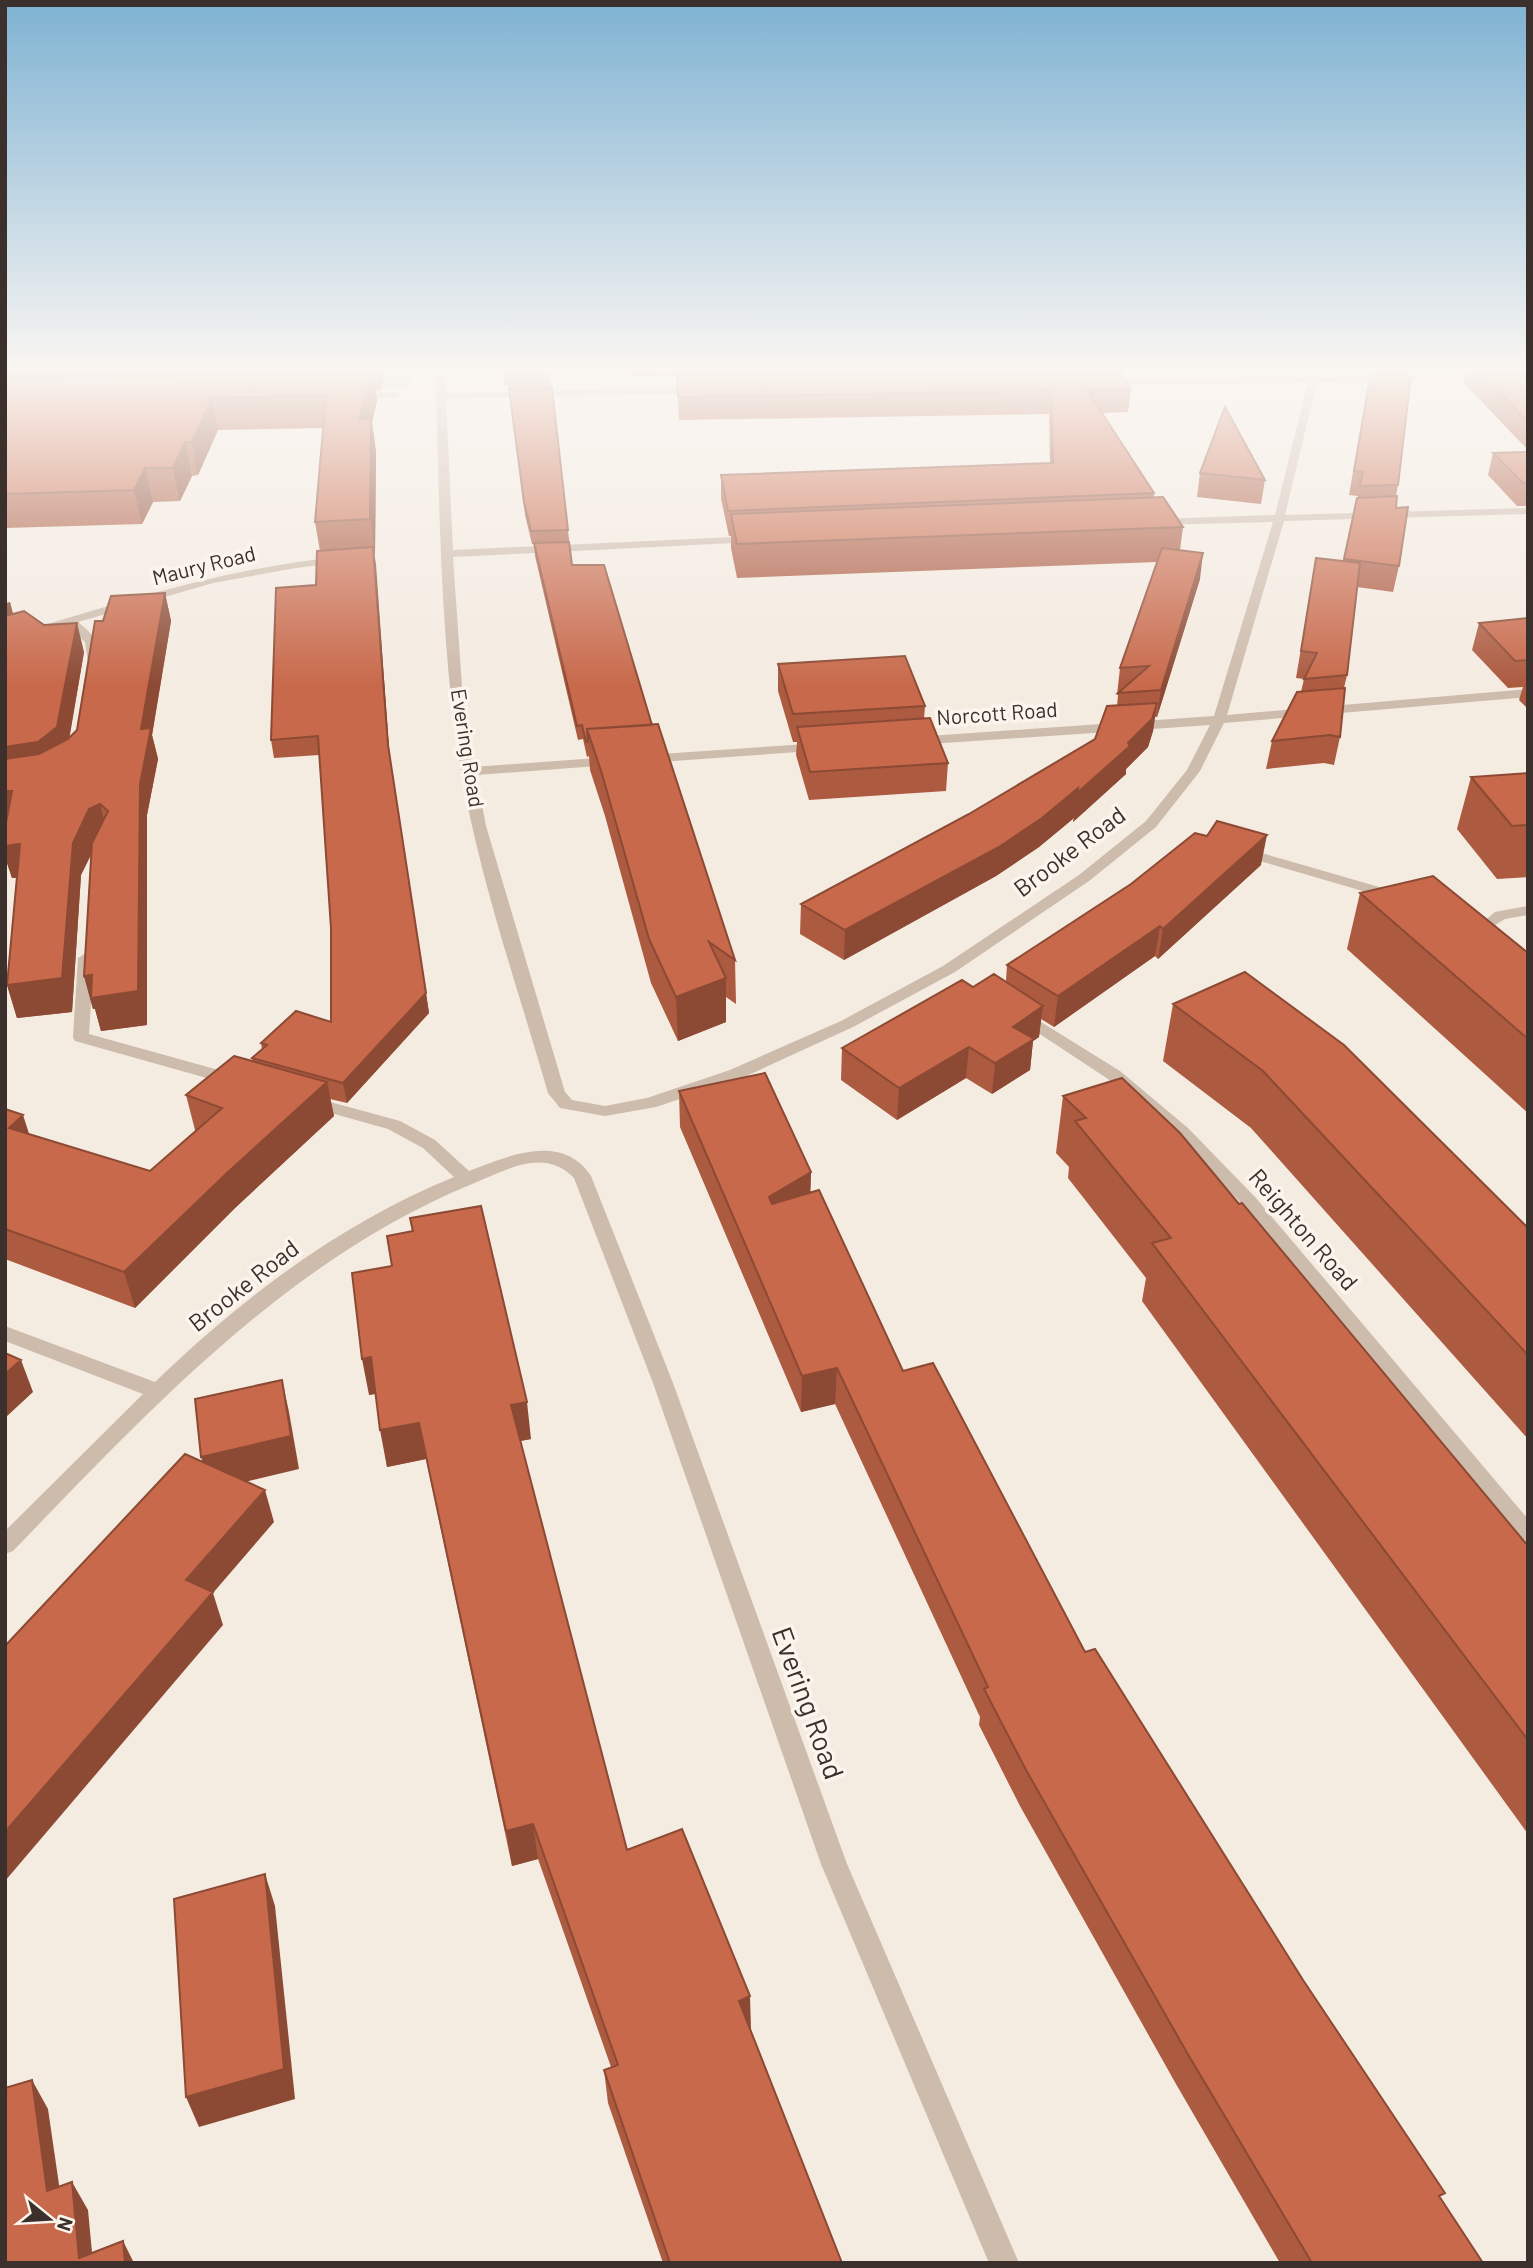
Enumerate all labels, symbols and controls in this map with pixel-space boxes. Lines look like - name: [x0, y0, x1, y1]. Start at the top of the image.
- street label: Maury Road: [149, 540, 258, 589]
- street label: Evering Road: [447, 687, 490, 809]
- street label: Norcott Road: [936, 696, 1058, 729]
- street label: Brooke Road: [1008, 799, 1131, 902]
- street label: Reighton Road: [1243, 1162, 1365, 1296]
- street label: Brooke Road: [182, 1233, 304, 1337]
- street label: Evering Road: [766, 1622, 852, 1783]
- north arrow: [14, 2184, 84, 2254]
- text: N: [53, 2215, 79, 2234]

